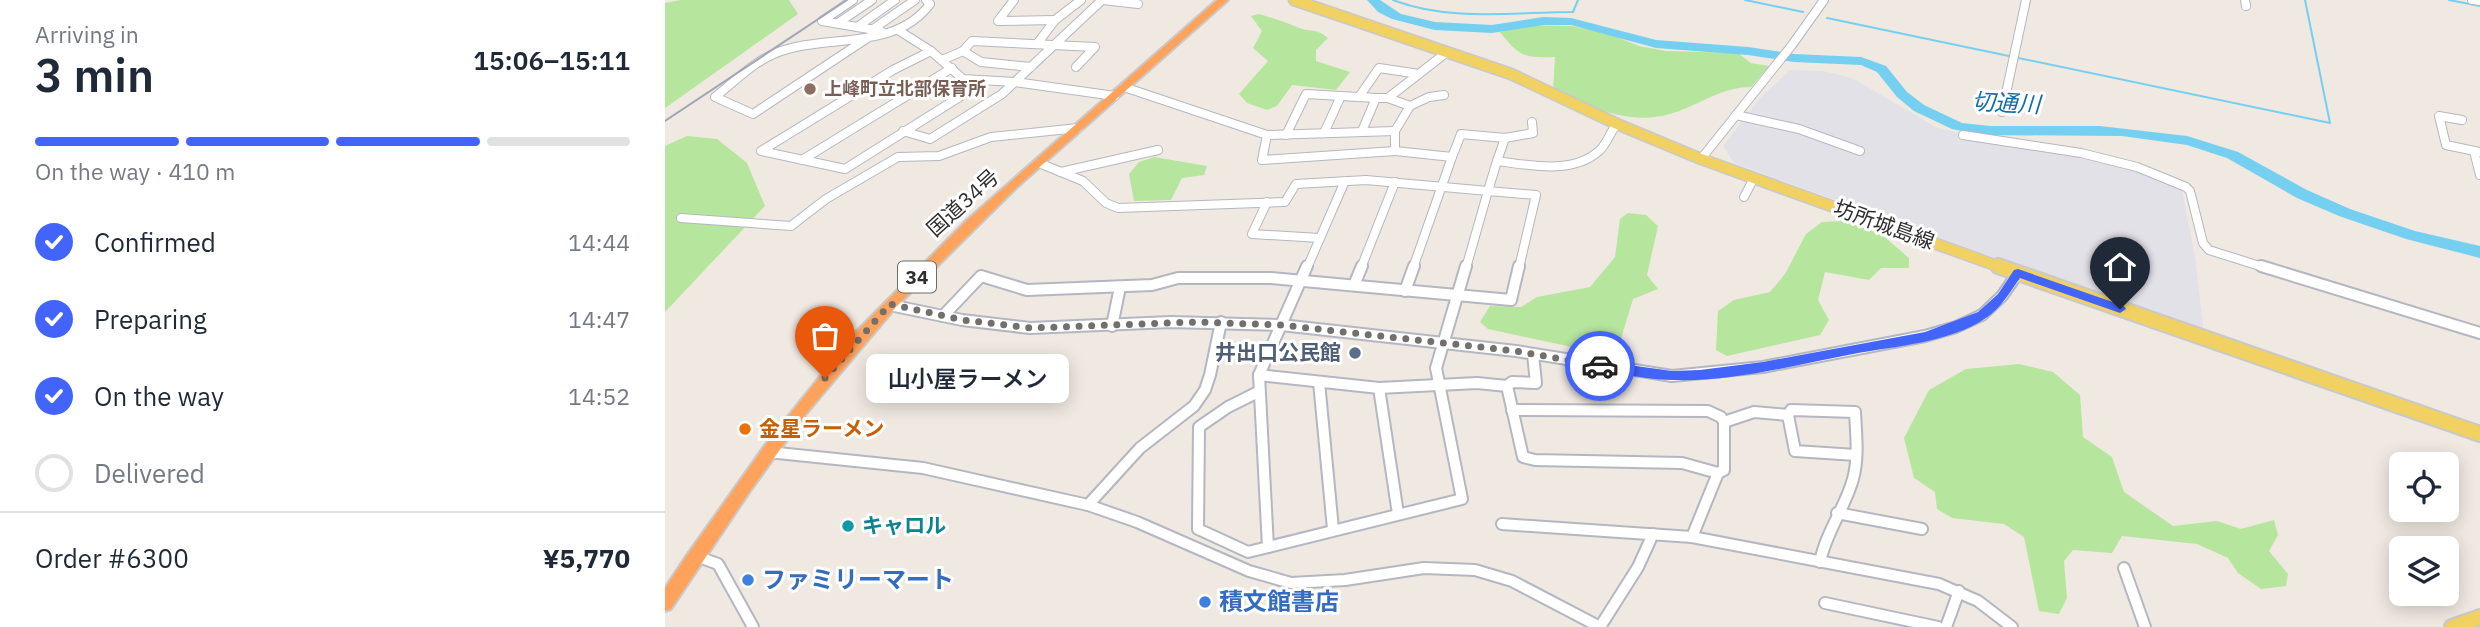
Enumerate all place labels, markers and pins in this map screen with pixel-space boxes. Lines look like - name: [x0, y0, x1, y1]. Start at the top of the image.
- place label: 上峰町立北部保育所: [824, 77, 986, 100]
- marker: 上峰町立北部保育所: [802, 81, 818, 97]
- pin: [2090, 237, 2150, 309]
- pin: [795, 306, 855, 378]
- place label: 井出口公民館: [1215, 338, 1341, 366]
- marker: 井出口公民館: [1347, 345, 1363, 361]
- callout: 山小屋ラーメン: [867, 354, 1070, 402]
- place label: 金星ラーメン: [759, 414, 884, 442]
- marker: 金星ラーメン: [737, 421, 753, 437]
- place label: キャロル: [862, 511, 946, 539]
- marker: キャロル: [840, 518, 856, 534]
- place label: ファミリーマート: [762, 563, 954, 595]
- marker: ファミリーマート: [740, 572, 756, 588]
- place label: 積文館書店: [1219, 585, 1339, 617]
- marker: 積文館書店: [1197, 594, 1213, 610]

